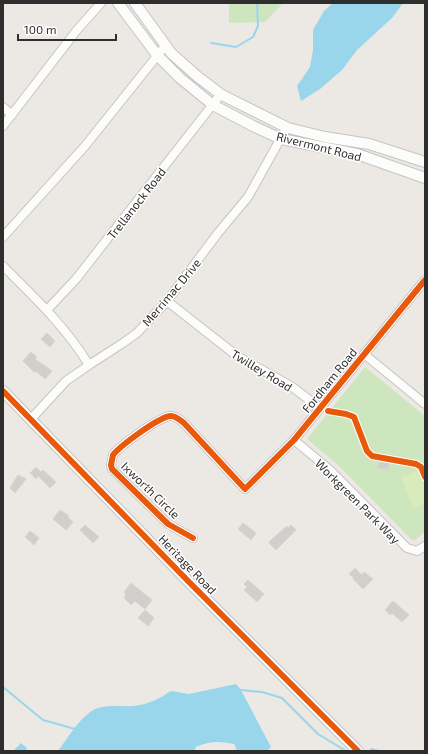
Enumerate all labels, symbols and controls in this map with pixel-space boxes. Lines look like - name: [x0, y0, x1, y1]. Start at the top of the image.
- scale bar: [18, 16, 116, 42]
- text: 100 m: [24, 22, 56, 36]
- street label: Rivermont Road: [275, 129, 363, 163]
- street label: Trellanock Road: [104, 165, 168, 241]
- street label: Merrimac Drive: [139, 255, 203, 329]
- street label: Fordham Road: [299, 345, 359, 415]
- street label: Twilley Road: [229, 346, 295, 394]
- street label: Workgreen Park Way: [313, 456, 404, 547]
- street label: Ixworth Circle: [119, 459, 183, 521]
- street label: Heritage Road: [156, 532, 220, 596]

